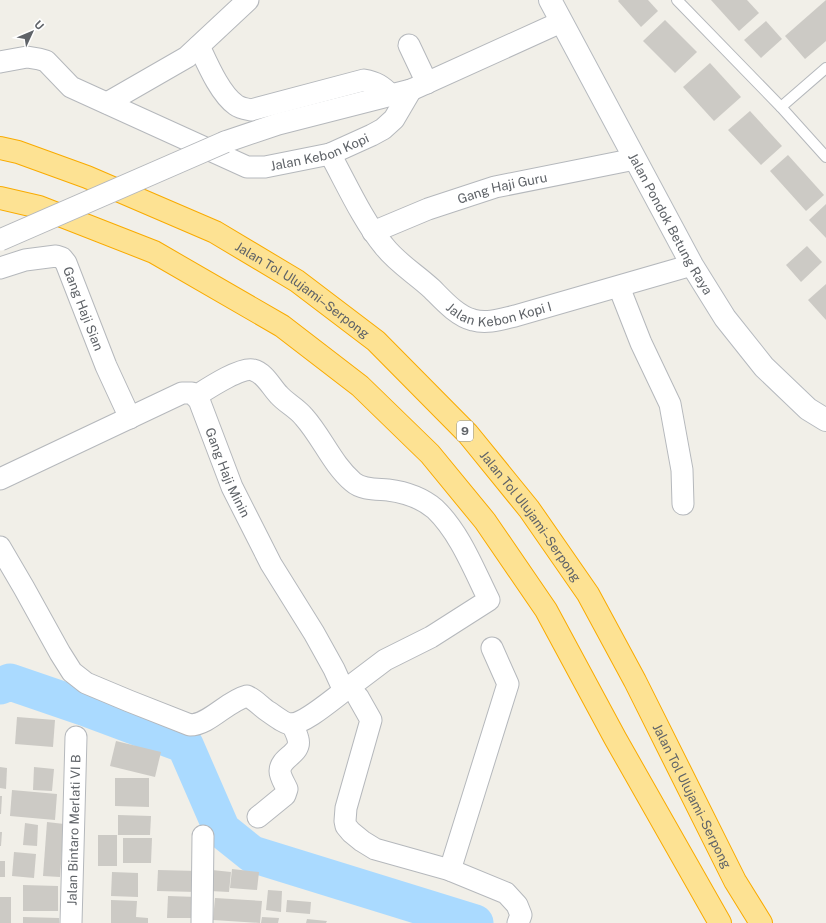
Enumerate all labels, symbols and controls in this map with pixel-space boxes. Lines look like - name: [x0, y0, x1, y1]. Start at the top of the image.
- north arrow: [12, 12, 52, 52]
- text: U: [32, 18, 46, 32]
- street label: Jalan Kebon Kopi: [269, 130, 371, 174]
- street label: Jalan Pondok Betung Raya: [625, 150, 715, 297]
- street label: Gang Haji Guru: [455, 170, 549, 207]
- street label: Jalan Tol Ulujami–Serpong: [232, 239, 372, 341]
- street label: Gang Haji Sian: [60, 264, 106, 353]
- street label: Jalan Kebon Kopi I: [446, 292, 556, 312]
- text: Jalan Kebon Kopi I: [443, 299, 553, 330]
- road number: 9: [457, 421, 473, 441]
- street label: Gang Haji Minin: [202, 426, 253, 520]
- street label: Jalan Tol Ulujami–Serpong: [477, 448, 584, 585]
- street label: Jalan Tol Ulujami–Serpong: [650, 721, 734, 871]
- street label: Jalan Bintaro Merlati VI B: [64, 754, 84, 906]

